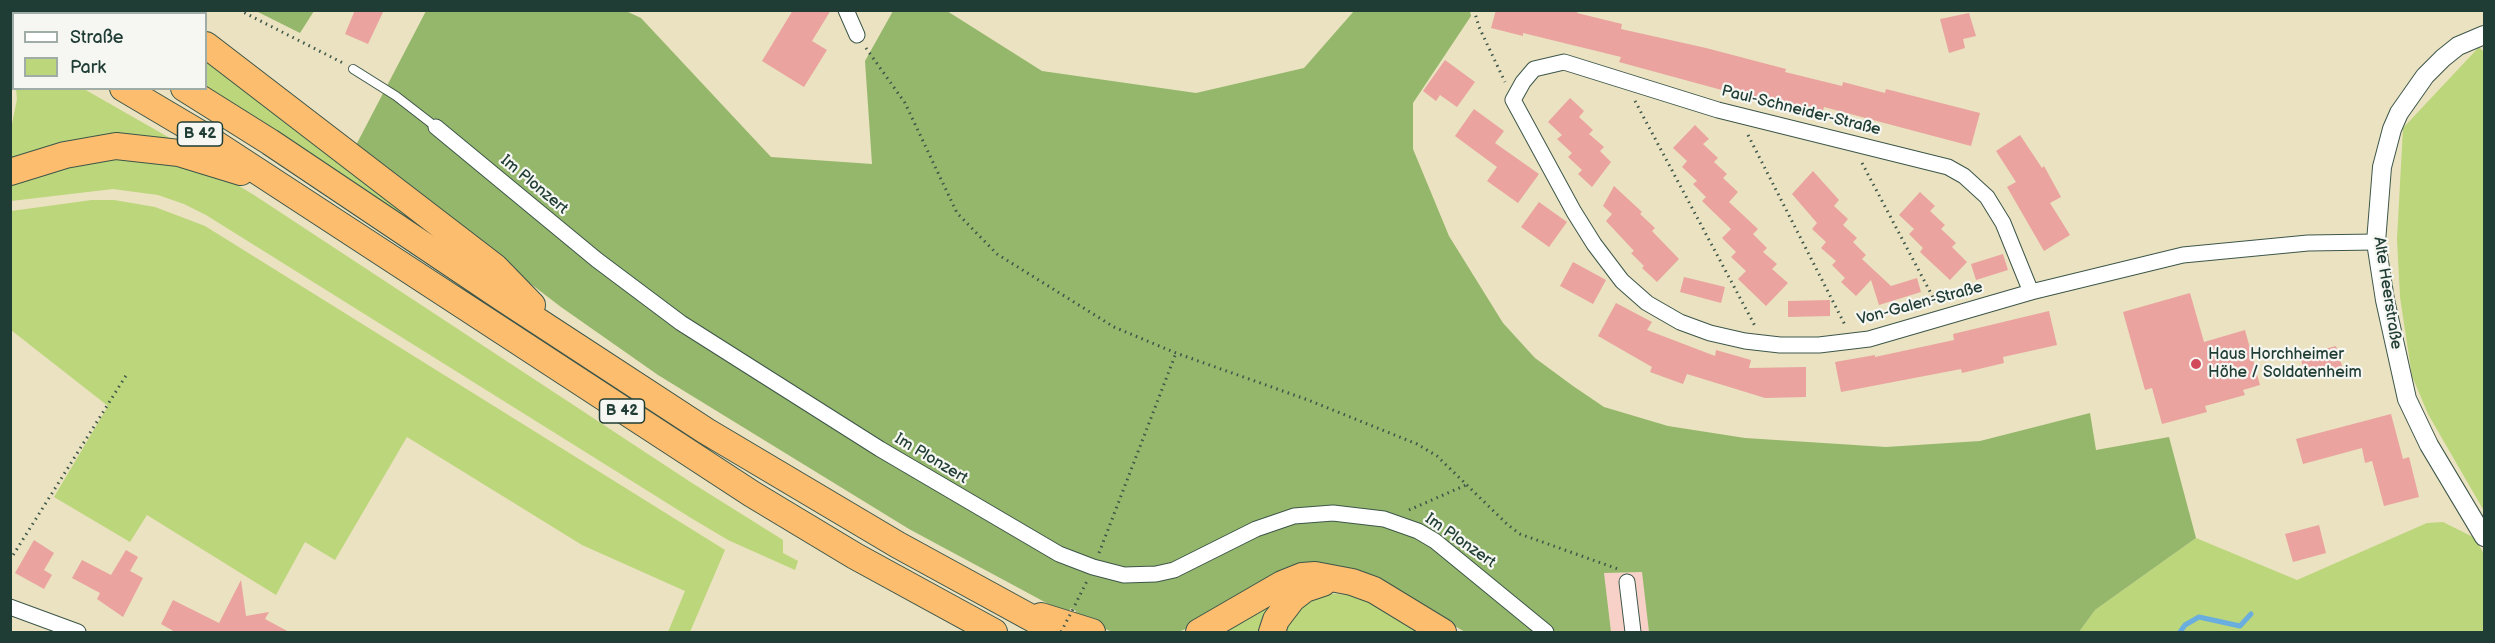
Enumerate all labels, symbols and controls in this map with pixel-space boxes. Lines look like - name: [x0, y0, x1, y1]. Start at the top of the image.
- legend: [12, 12, 207, 90]
- text: Straße: [70, 27, 123, 48]
- text: Park: [70, 57, 106, 78]
- street label: Paul-Schneider-Straße: [1719, 82, 1883, 140]
- road number: B 42: [178, 122, 222, 146]
- street label: Im Plonzert: [496, 151, 572, 219]
- street label: Alte Heerstraße: [2369, 235, 2405, 351]
- street label: Von-Galen-Straße: [1855, 278, 1985, 330]
- place label: Haus Horchheimer Höhe / Soldatenheim: [2208, 345, 2362, 383]
- marker: Haus Horchheimer Höhe / Soldatenheim: [2189, 357, 2203, 371]
- road number: B 42: [600, 399, 644, 423]
- street label: Im Plonzert: [891, 430, 971, 488]
- street label: Im Plonzert: [1421, 510, 1499, 572]

